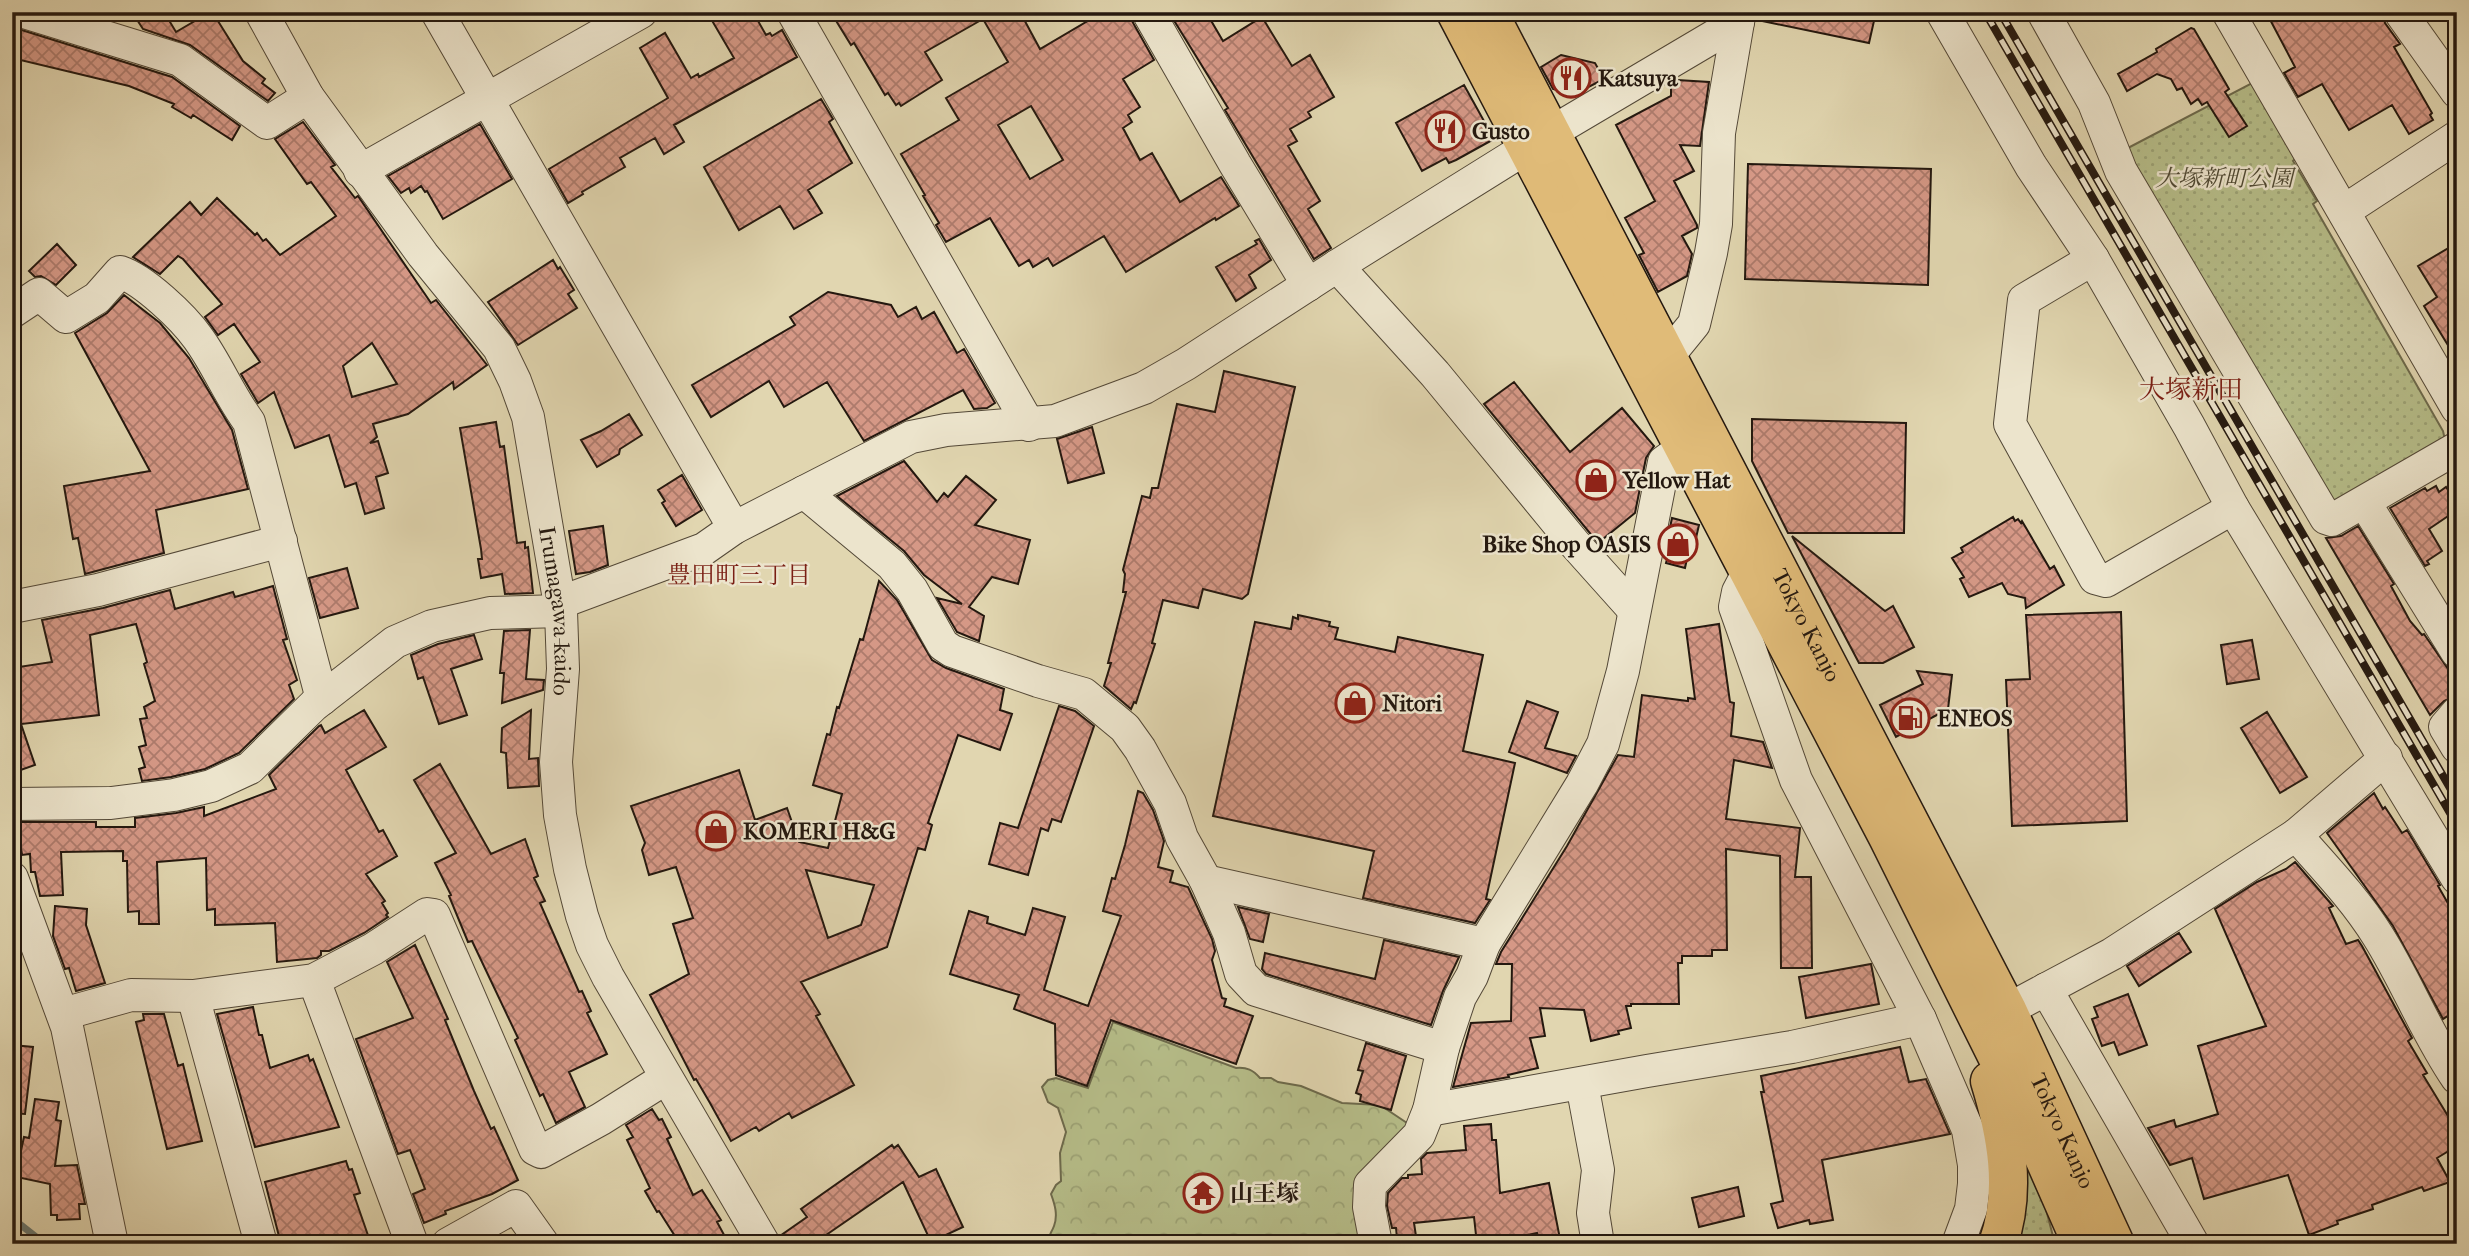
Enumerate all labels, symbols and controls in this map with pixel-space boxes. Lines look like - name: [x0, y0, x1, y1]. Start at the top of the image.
- restaurant icon: Katsuya: [1550, 57, 1592, 99]
- place label: Katsuya: [1598, 65, 1679, 92]
- restaurant icon: Gusto: [1424, 110, 1466, 152]
- place label: Gusto: [1472, 118, 1530, 145]
- park label: 大塚新町公園: [2155, 165, 2297, 192]
- district label: 大塚新田: [2139, 374, 2243, 405]
- shop icon: Yellow Hat: [1575, 459, 1617, 501]
- place label: Yellow Hat: [1622, 467, 1732, 494]
- shop icon: Bike Shop OASIS: [1657, 523, 1699, 565]
- street label: Irumagawa-kaido: [533, 524, 576, 697]
- place label: Bike Shop OASIS: [1482, 531, 1651, 558]
- district label: 豊田町三丁目: [667, 561, 811, 589]
- street label: Tokyo Kanjo: [1766, 564, 1847, 686]
- shop icon: Nitori: [1334, 682, 1376, 724]
- place label: Nitori: [1382, 690, 1442, 717]
- fuel station icon: ENEOS: [1889, 697, 1931, 739]
- place label: ENEOS: [1937, 705, 2013, 732]
- shop icon: KOMERI H&G: [695, 810, 737, 852]
- place label: KOMERI H&G: [743, 818, 896, 845]
- street label: Tokyo Kanjo: [2024, 1069, 2100, 1193]
- temple icon: 山王塚: [1182, 1172, 1224, 1214]
- place label: 山王塚: [1230, 1180, 1299, 1207]

